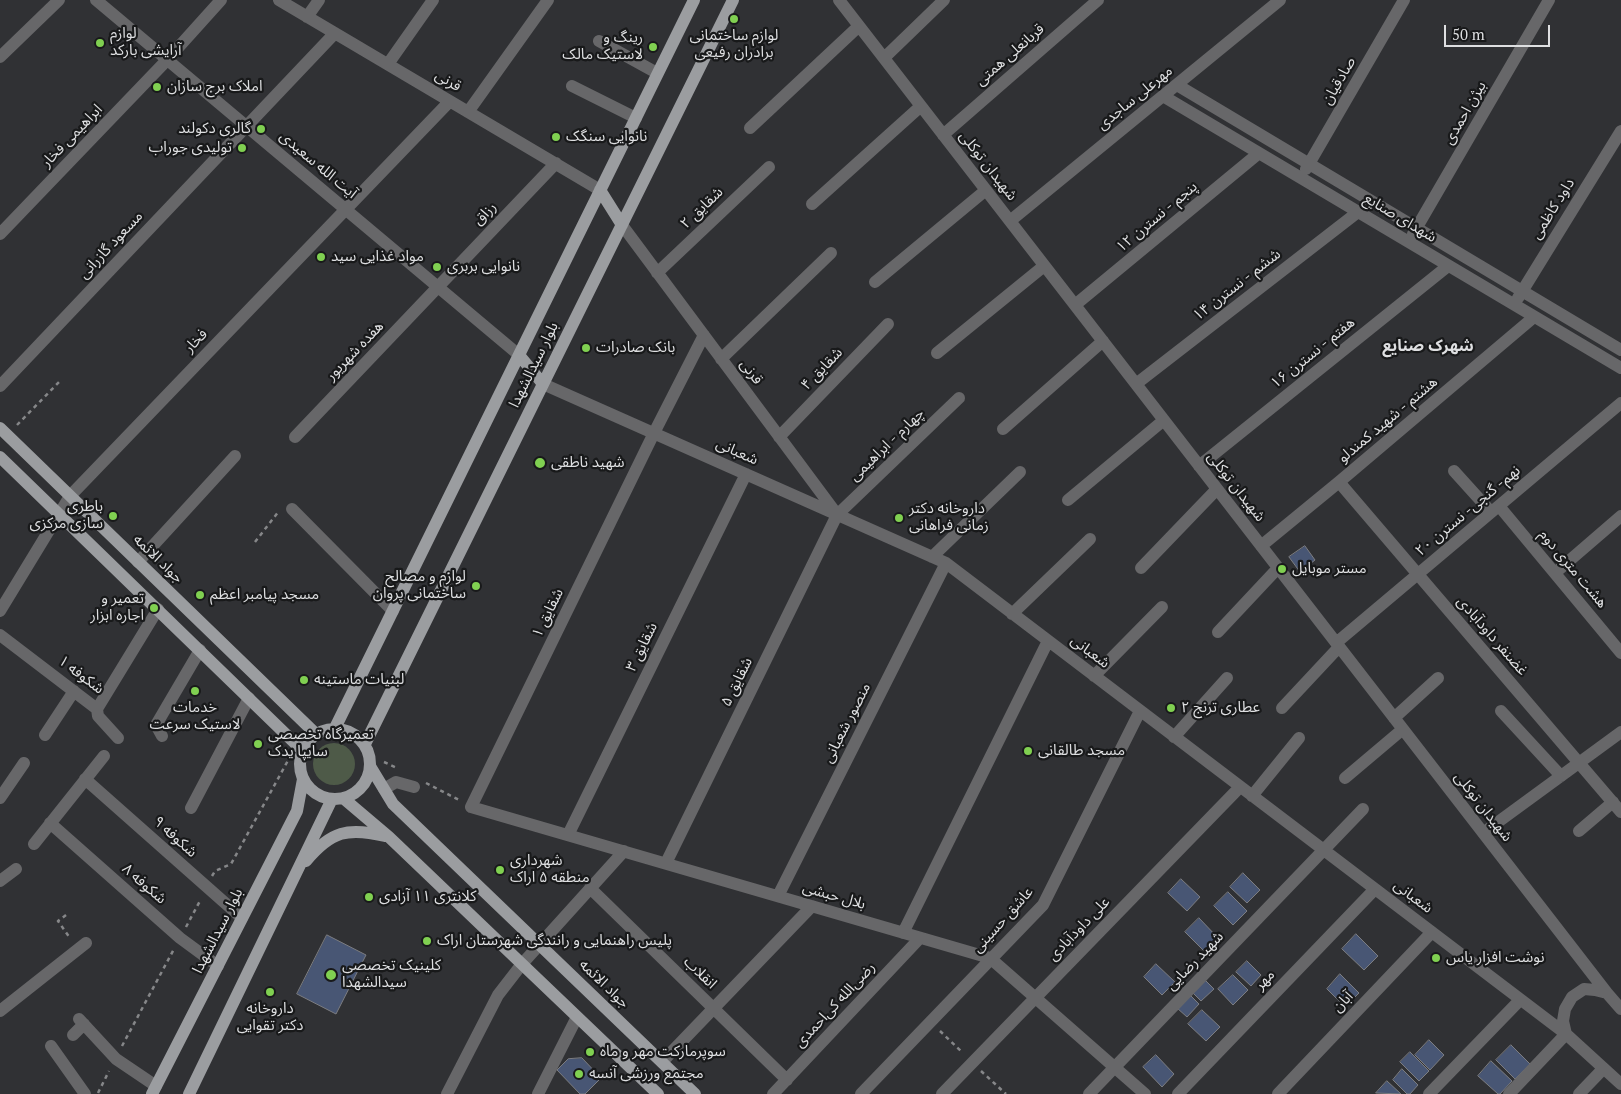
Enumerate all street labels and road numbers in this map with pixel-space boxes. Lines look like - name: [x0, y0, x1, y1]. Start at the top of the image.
- street label: قربانعلی همتی: [972, 20, 1048, 90]
- street label: صادقیان: [1318, 54, 1360, 108]
- street label: مهرعلی ساجدی: [1094, 62, 1176, 134]
- street label: قرنی: [432, 66, 464, 96]
- street label: بیژن احمدی: [1440, 78, 1490, 148]
- street label: ابراهیمی فخار: [38, 101, 106, 171]
- street label: آیت الله سعیدی: [276, 127, 360, 203]
- street label: شهیدان توکلی: [955, 127, 1021, 205]
- street label: داود کاظمی: [1527, 175, 1579, 243]
- street label: پنجم - نسترن ۱۲: [1113, 178, 1201, 256]
- street label: شقایق ۲: [677, 183, 727, 233]
- street label: شهدای صنایع: [1360, 189, 1440, 247]
- street label: رزاق: [470, 198, 500, 230]
- street label: مسعود گازرانی: [75, 207, 147, 283]
- street label: ششم - نسترن ۱۴: [1190, 245, 1284, 325]
- street label: هفتم - نسترن ۱۶: [1267, 314, 1359, 392]
- street label: هفده شهریور: [322, 318, 388, 384]
- street label: بلوار سیدالشهدا: [506, 319, 562, 411]
- street label: فخار: [180, 325, 212, 357]
- street label: شقایق ۴: [797, 344, 847, 394]
- street label: قرنی: [736, 356, 766, 388]
- street label: هشتم - شهید کمندلو: [1334, 373, 1442, 467]
- street label: چهارم - ابراهیمی: [846, 405, 928, 485]
- street label: شعبانی: [713, 435, 761, 469]
- street label: شهیدان توکلی: [1203, 448, 1269, 526]
- street label: نهم- گنجی- نسترن ۲۰: [1412, 462, 1524, 560]
- street label: هشت متری دوم: [1535, 526, 1611, 612]
- street label: جواد الائمه: [129, 531, 187, 587]
- street label: شقایق ۱: [528, 586, 568, 640]
- street label: غضنفر داودآبادی: [1453, 593, 1531, 679]
- street label: شقایق ۳: [622, 620, 662, 674]
- street label: شعبانی: [1067, 632, 1113, 672]
- street label: شکوفه ۱: [55, 652, 107, 698]
- street label: شقایق ۵: [717, 655, 757, 709]
- street label: منصور شعبانی: [819, 680, 875, 766]
- street label: شهیدان توکلی: [1450, 768, 1516, 846]
- street label: شکوفه ۹: [149, 813, 201, 861]
- street label: شکوفه ۸: [118, 860, 170, 908]
- street label: شعبانی: [1390, 877, 1436, 917]
- street label: بلال حبشی: [800, 878, 868, 914]
- street label: عاشق حسینی: [969, 883, 1037, 957]
- street label: بلوار سیدالشهدا: [189, 885, 247, 977]
- street label: علی داودآبادی: [1044, 893, 1114, 965]
- street label: شهید رضایی: [1162, 928, 1228, 994]
- street label: انقلاب: [680, 953, 720, 993]
- street label: جواد الائمه: [575, 956, 633, 1012]
- street label: رضی‌الله کی‌احمدی: [791, 959, 879, 1051]
- street label: مهر: [1251, 966, 1279, 994]
- street label: آبان: [1329, 988, 1357, 1016]

